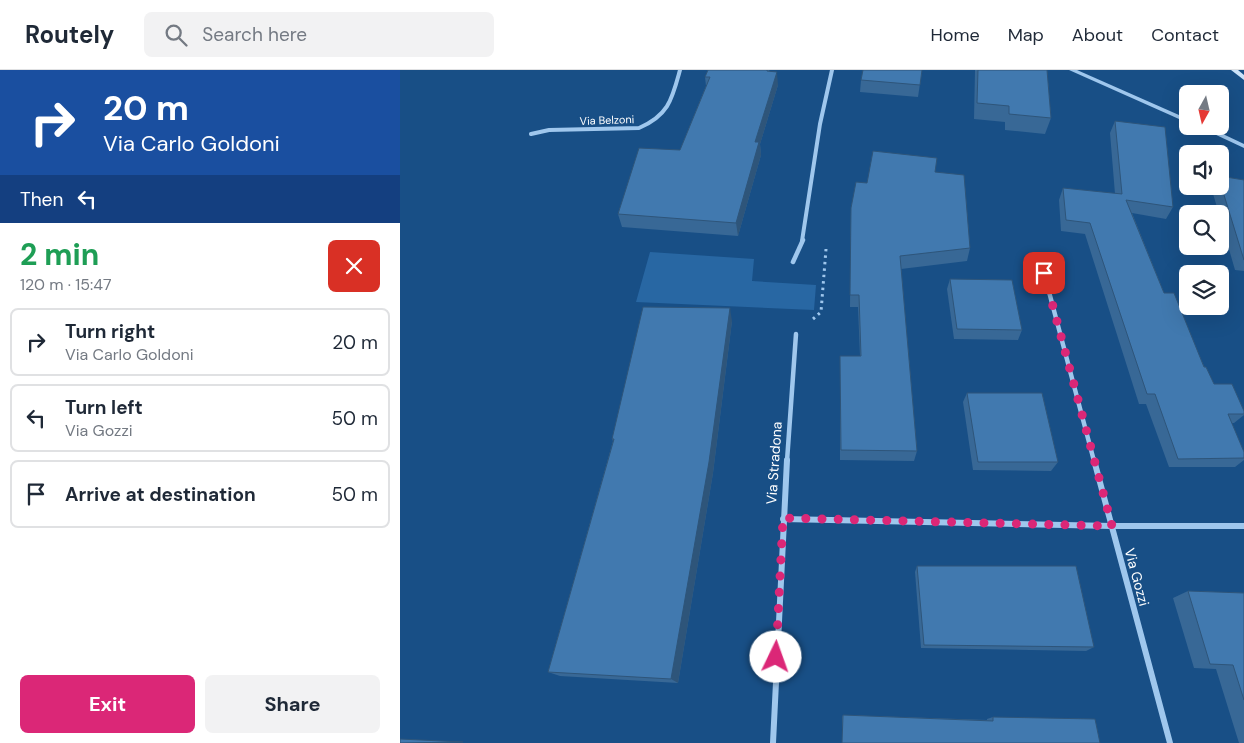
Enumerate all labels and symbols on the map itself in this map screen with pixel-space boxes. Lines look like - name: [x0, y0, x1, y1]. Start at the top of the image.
- north arrow: [1179, 85, 1229, 135]
- street label: Via Belzoni: [579, 112, 635, 128]
- pin: [1023, 252, 1065, 294]
- street label: Via Stradona: [762, 421, 786, 505]
- street label: Via Gozzi: [1121, 546, 1153, 608]
- position arrow: [749, 630, 801, 682]

